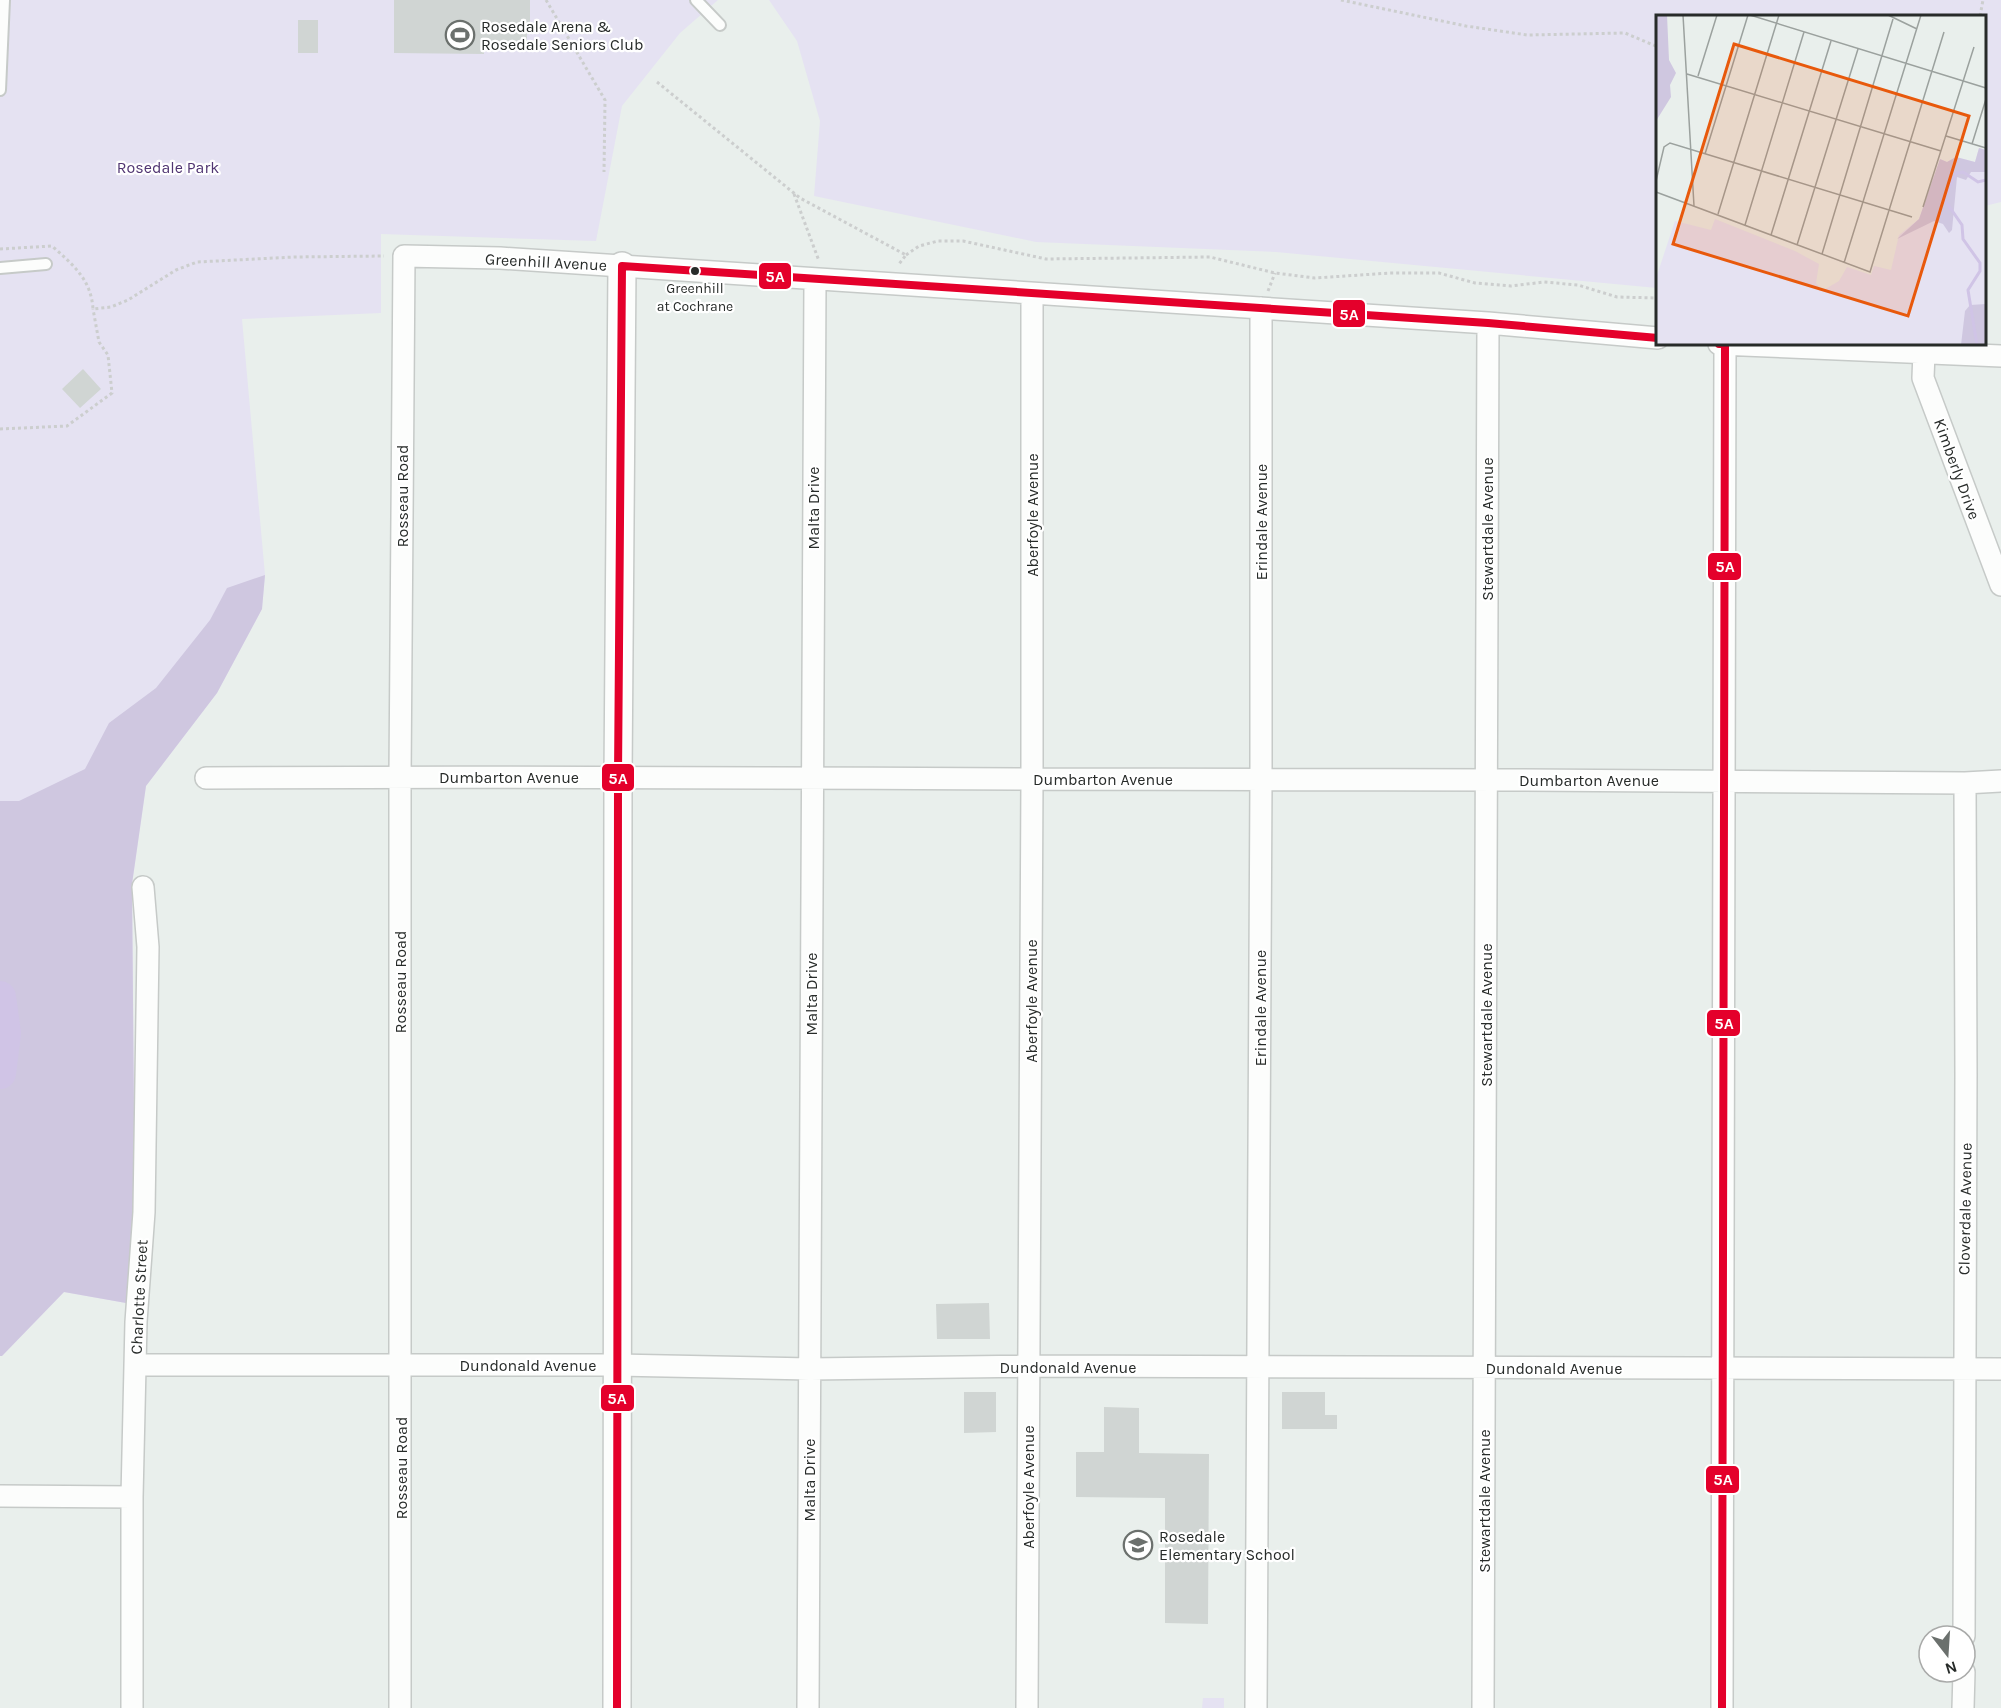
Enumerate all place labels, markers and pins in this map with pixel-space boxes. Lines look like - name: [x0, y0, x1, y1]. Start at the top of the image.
- place label: Rosedale Arena & Rosedale Seniors Club: [481, 17, 643, 54]
- sports icon: Rosedale Arena & Rosedale Seniors Club: [444, 19, 476, 51]
- marker: Greenhill at Cochrane: [689, 265, 701, 277]
- place label: Greenhill at Cochrane: [657, 280, 733, 315]
- place label: Rosedale Elementary School: [1159, 1527, 1295, 1564]
- school or university icon: Rosedale Elementary School: [1122, 1529, 1154, 1561]

